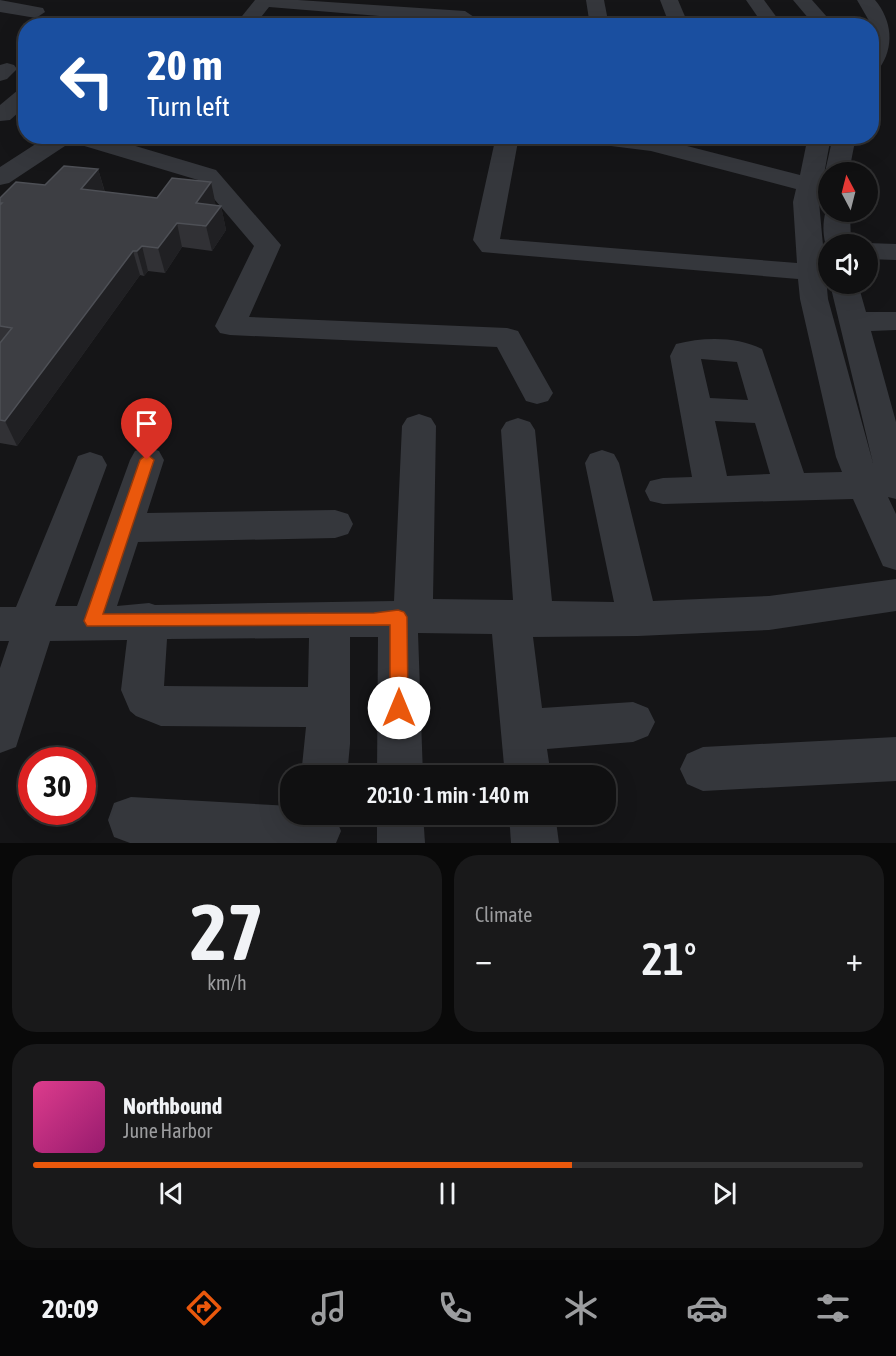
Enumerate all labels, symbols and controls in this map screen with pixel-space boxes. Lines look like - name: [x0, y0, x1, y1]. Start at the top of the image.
- text: 20 m: [147, 41, 222, 89]
- icon: left: [48, 42, 126, 120]
- text: Turn left: [147, 91, 230, 122]
- north arrow: [818, 162, 878, 222]
- map controls: [818, 162, 878, 294]
- button: sound: [818, 234, 878, 294]
- pin: [121, 398, 172, 460]
- icon: arrive: [130, 407, 163, 440]
- position arrow: [367, 676, 431, 740]
- speed limit sign: 30: [18, 747, 96, 825]
- text: 20:10 · 1 min · 140 m: [367, 782, 529, 808]
- text: 27: [190, 887, 264, 977]
- text: Climate: [475, 903, 532, 926]
- text: 21°: [642, 933, 696, 985]
- text: −: [475, 940, 492, 978]
- text: +: [846, 940, 863, 978]
- text: km/h: [207, 971, 247, 994]
- text: Northbound: [123, 1093, 222, 1119]
- text: June Harbor: [123, 1119, 212, 1142]
- icon: previous: [155, 1177, 188, 1210]
- icon: pause: [431, 1177, 464, 1210]
- icon: next: [708, 1177, 741, 1210]
- icon: directions: [183, 1287, 225, 1329]
- icon: music: [308, 1287, 350, 1329]
- icon: phone: [434, 1287, 476, 1329]
- icon: climate: [560, 1287, 602, 1329]
- icon: car: [686, 1287, 728, 1329]
- icon: filters: [812, 1287, 854, 1329]
- text: 20:09: [42, 1293, 99, 1324]

